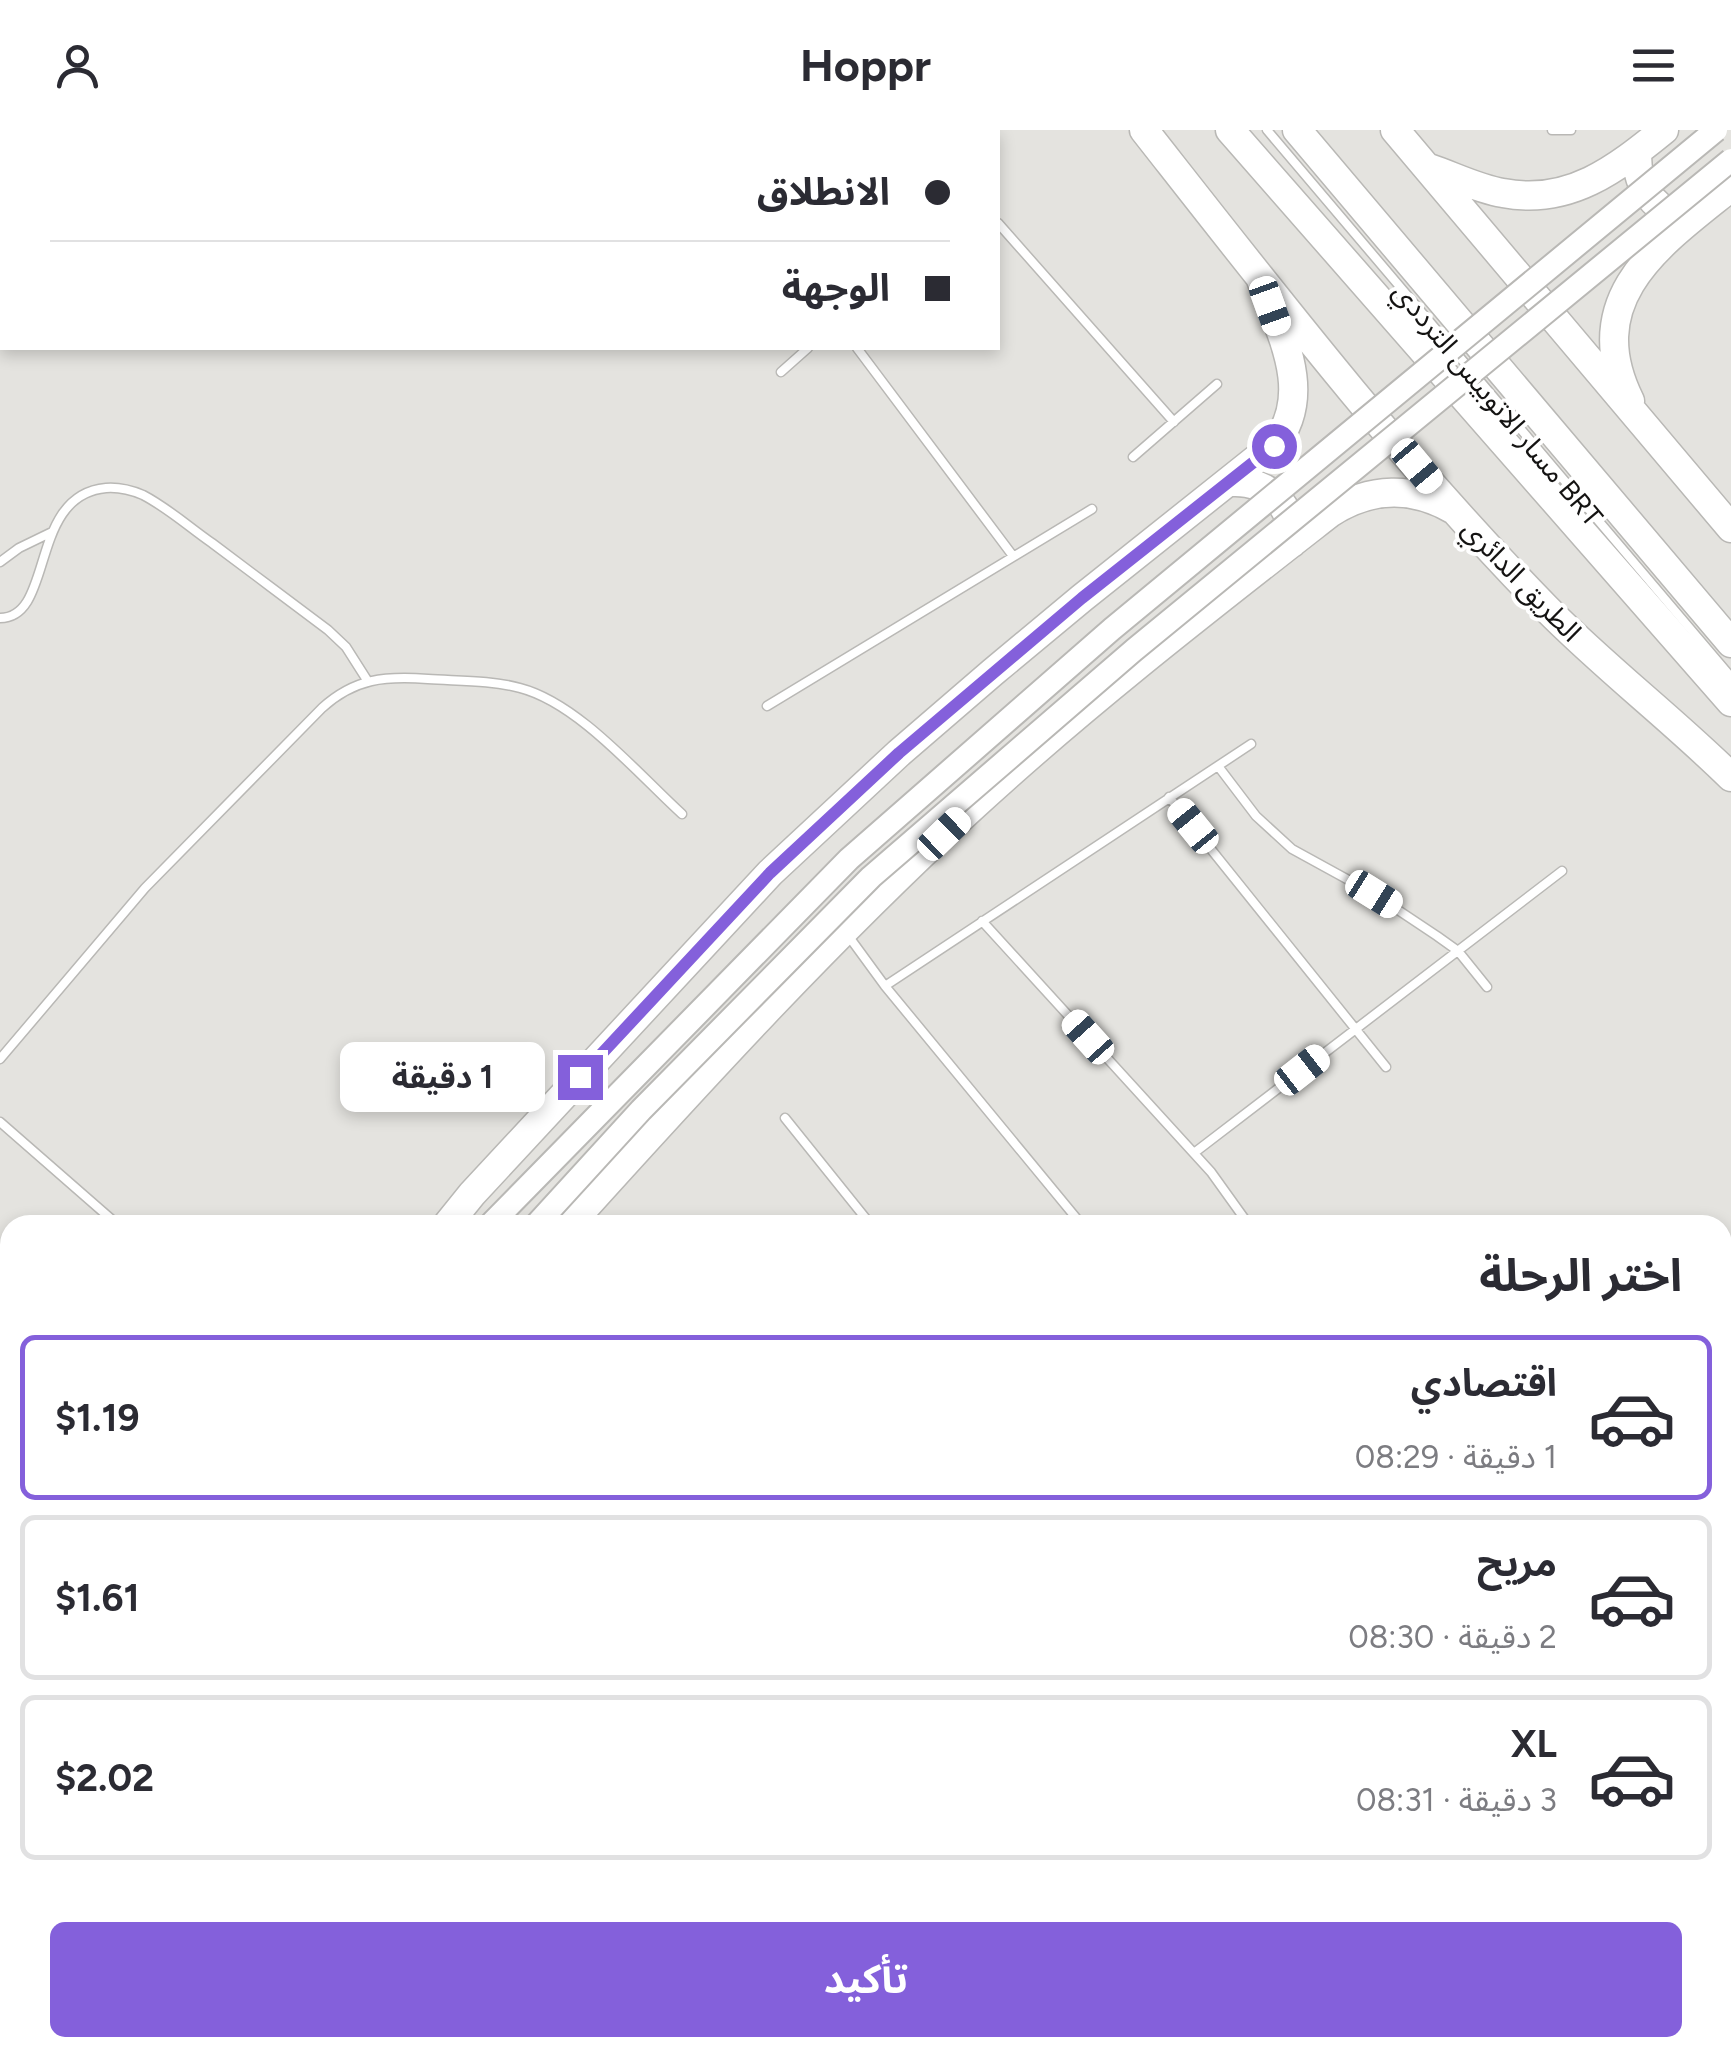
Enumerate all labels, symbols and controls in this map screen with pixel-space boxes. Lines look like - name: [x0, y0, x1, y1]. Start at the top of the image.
- icon: person: [50, 38, 105, 93]
- text: Hoppr: [800, 38, 931, 92]
- icon: menu: [1626, 38, 1681, 93]
- text: الانطلاق: [757, 169, 890, 215]
- text: الوجهة: [782, 265, 890, 311]
- car: [1246, 273, 1294, 339]
- street label: مسار الاتوبيس الترددي BRT: [1382, 275, 1610, 536]
- route start: [1252, 424, 1297, 469]
- car: [1386, 433, 1448, 499]
- street label: الطريق الدائري: [1452, 512, 1589, 652]
- car: [1162, 793, 1224, 859]
- car: [912, 802, 976, 866]
- car: [1341, 865, 1407, 923]
- car: [1057, 1005, 1119, 1069]
- car: [1269, 1040, 1335, 1100]
- callout: 1 دقيقة: [340, 1042, 545, 1112]
- route end: [558, 1055, 603, 1100]
- text: 1 دقيقة: [392, 1058, 493, 1096]
- text: اختر الرحلة: [1479, 1248, 1682, 1302]
- text: اقتصادي: [1411, 1360, 1557, 1406]
- icon: car: [1587, 1373, 1677, 1463]
- text: $1.19: [55, 1395, 140, 1441]
- text: 1 دقيقة · 08:29: [1355, 1438, 1557, 1476]
- text: مريح: [1477, 1540, 1557, 1586]
- icon: car: [1587, 1553, 1677, 1643]
- text: $1.61: [55, 1575, 140, 1621]
- text: 2 دقيقة · 08:30: [1348, 1618, 1557, 1656]
- text: XL: [1511, 1721, 1557, 1767]
- icon: car: [1587, 1733, 1677, 1823]
- text: $2.02: [55, 1755, 154, 1801]
- text: 3 دقيقة · 08:31: [1356, 1781, 1557, 1819]
- button: تأكيد: [50, 1922, 1682, 2037]

